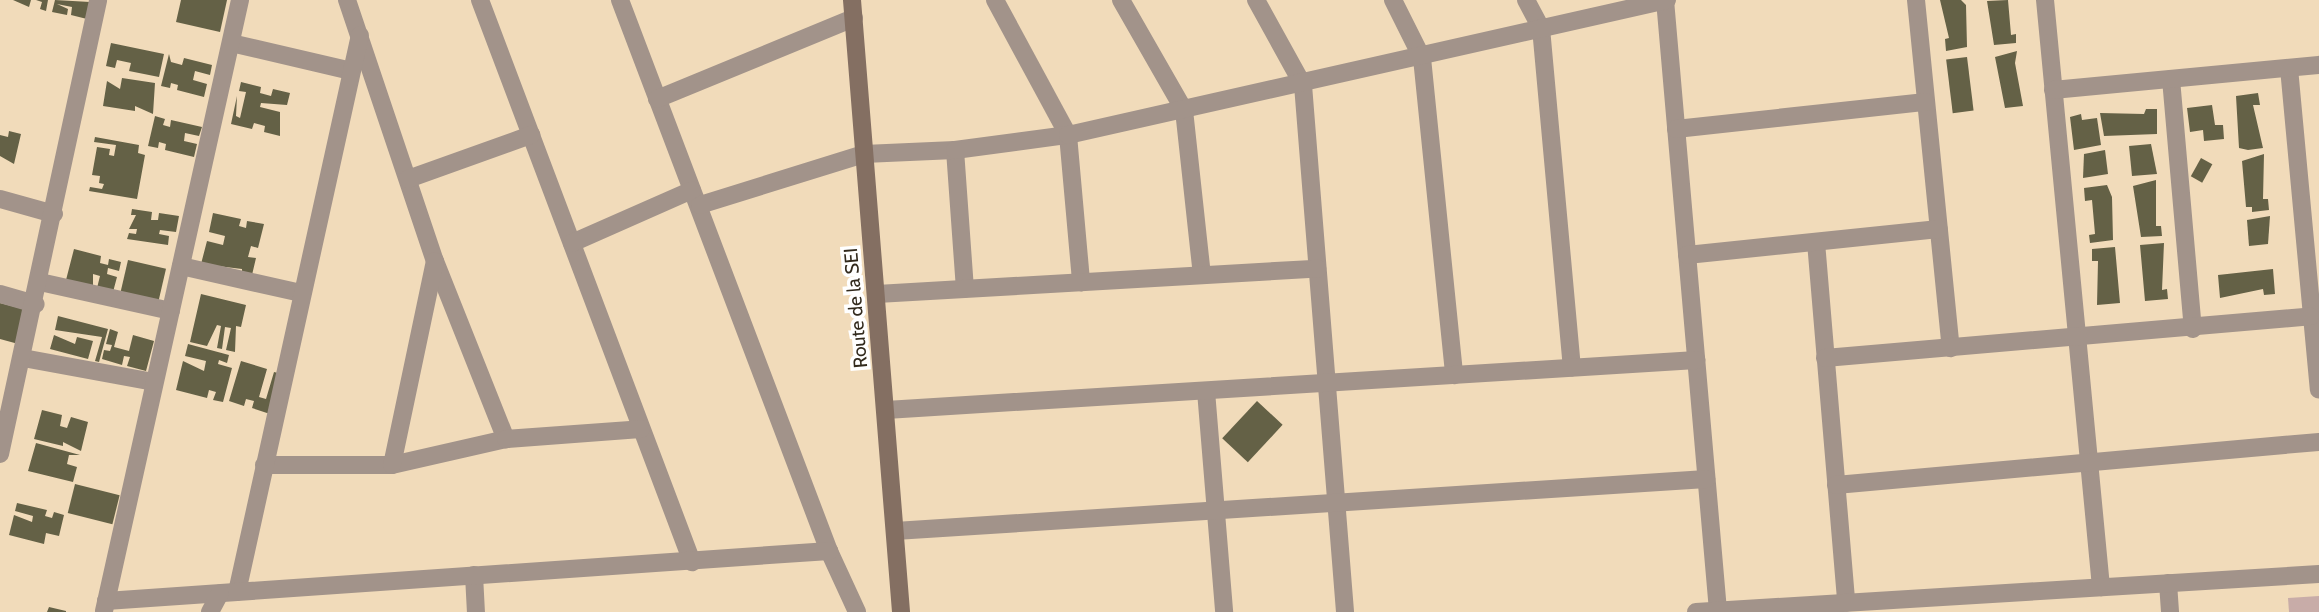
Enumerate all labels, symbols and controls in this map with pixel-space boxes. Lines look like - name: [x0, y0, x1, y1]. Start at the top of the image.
- street label: Route de la SEI: [839, 247, 873, 369]

